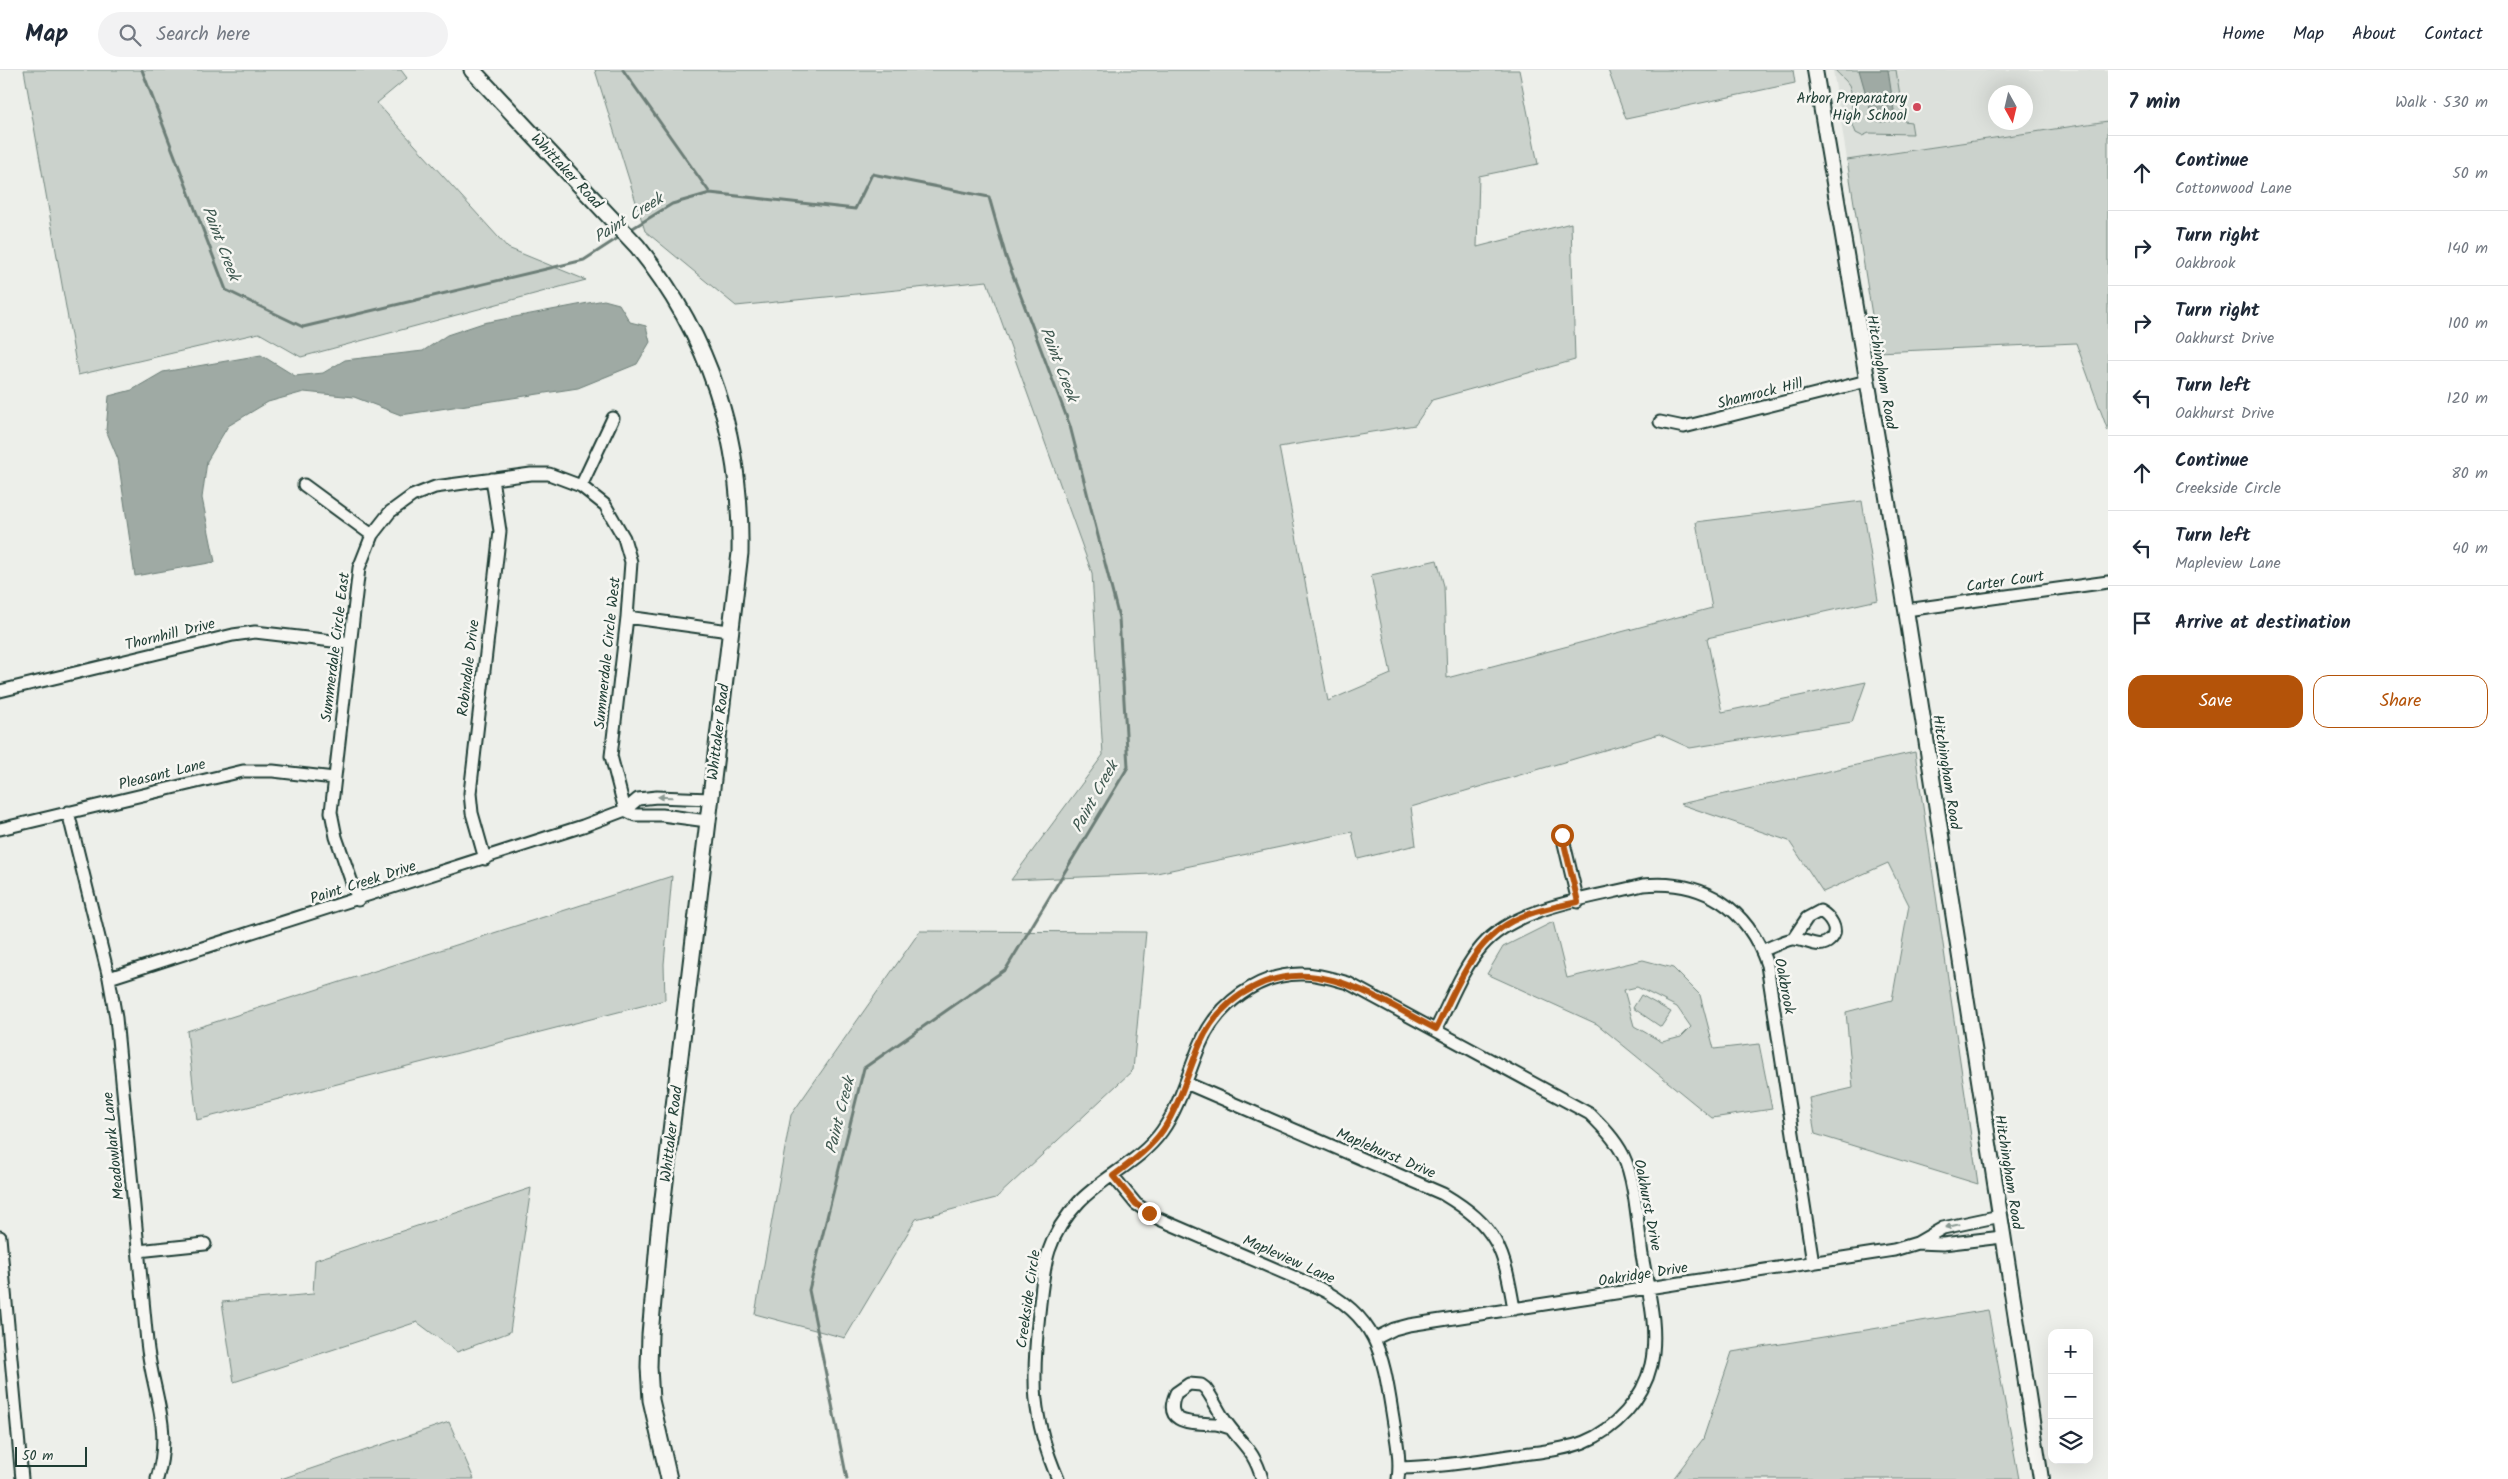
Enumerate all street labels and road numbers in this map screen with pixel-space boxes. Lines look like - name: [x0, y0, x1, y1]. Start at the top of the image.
- street label: Whittaker Road: [524, 128, 608, 216]
- street label: Hitchingham Road: [1859, 313, 1903, 432]
- street label: Shamrock Hill: [1715, 372, 1806, 416]
- street label: Carter Court: [1965, 565, 2046, 599]
- street label: Summerdale Circle East: [315, 571, 357, 723]
- street label: Summerdale Circle West: [588, 576, 628, 730]
- street label: Thornhill Drive: [123, 612, 218, 658]
- street label: Robindale Drive: [451, 618, 487, 718]
- street label: Whittaker Road: [701, 682, 737, 782]
- street label: Hitchingham Road: [1925, 713, 1967, 832]
- street label: Pleasant Lane: [116, 753, 208, 797]
- street label: Paint Creek Drive: [307, 854, 420, 911]
- street label: Oakbrook: [1767, 956, 1801, 1017]
- street label: Whittaker Road: [654, 1084, 690, 1184]
- street label: Meadowlark Lane: [96, 1090, 132, 1201]
- street label: Hitchingham Road: [1987, 1113, 2029, 1232]
- street label: Maplehurst Drive: [1332, 1122, 1439, 1186]
- street label: Oakhurst Drive: [1626, 1157, 1668, 1253]
- street label: Mapleview Lane: [1238, 1229, 1339, 1291]
- street label: Creekside Circle: [1010, 1248, 1048, 1350]
- street label: Oakridge Drive: [1597, 1256, 1690, 1294]

